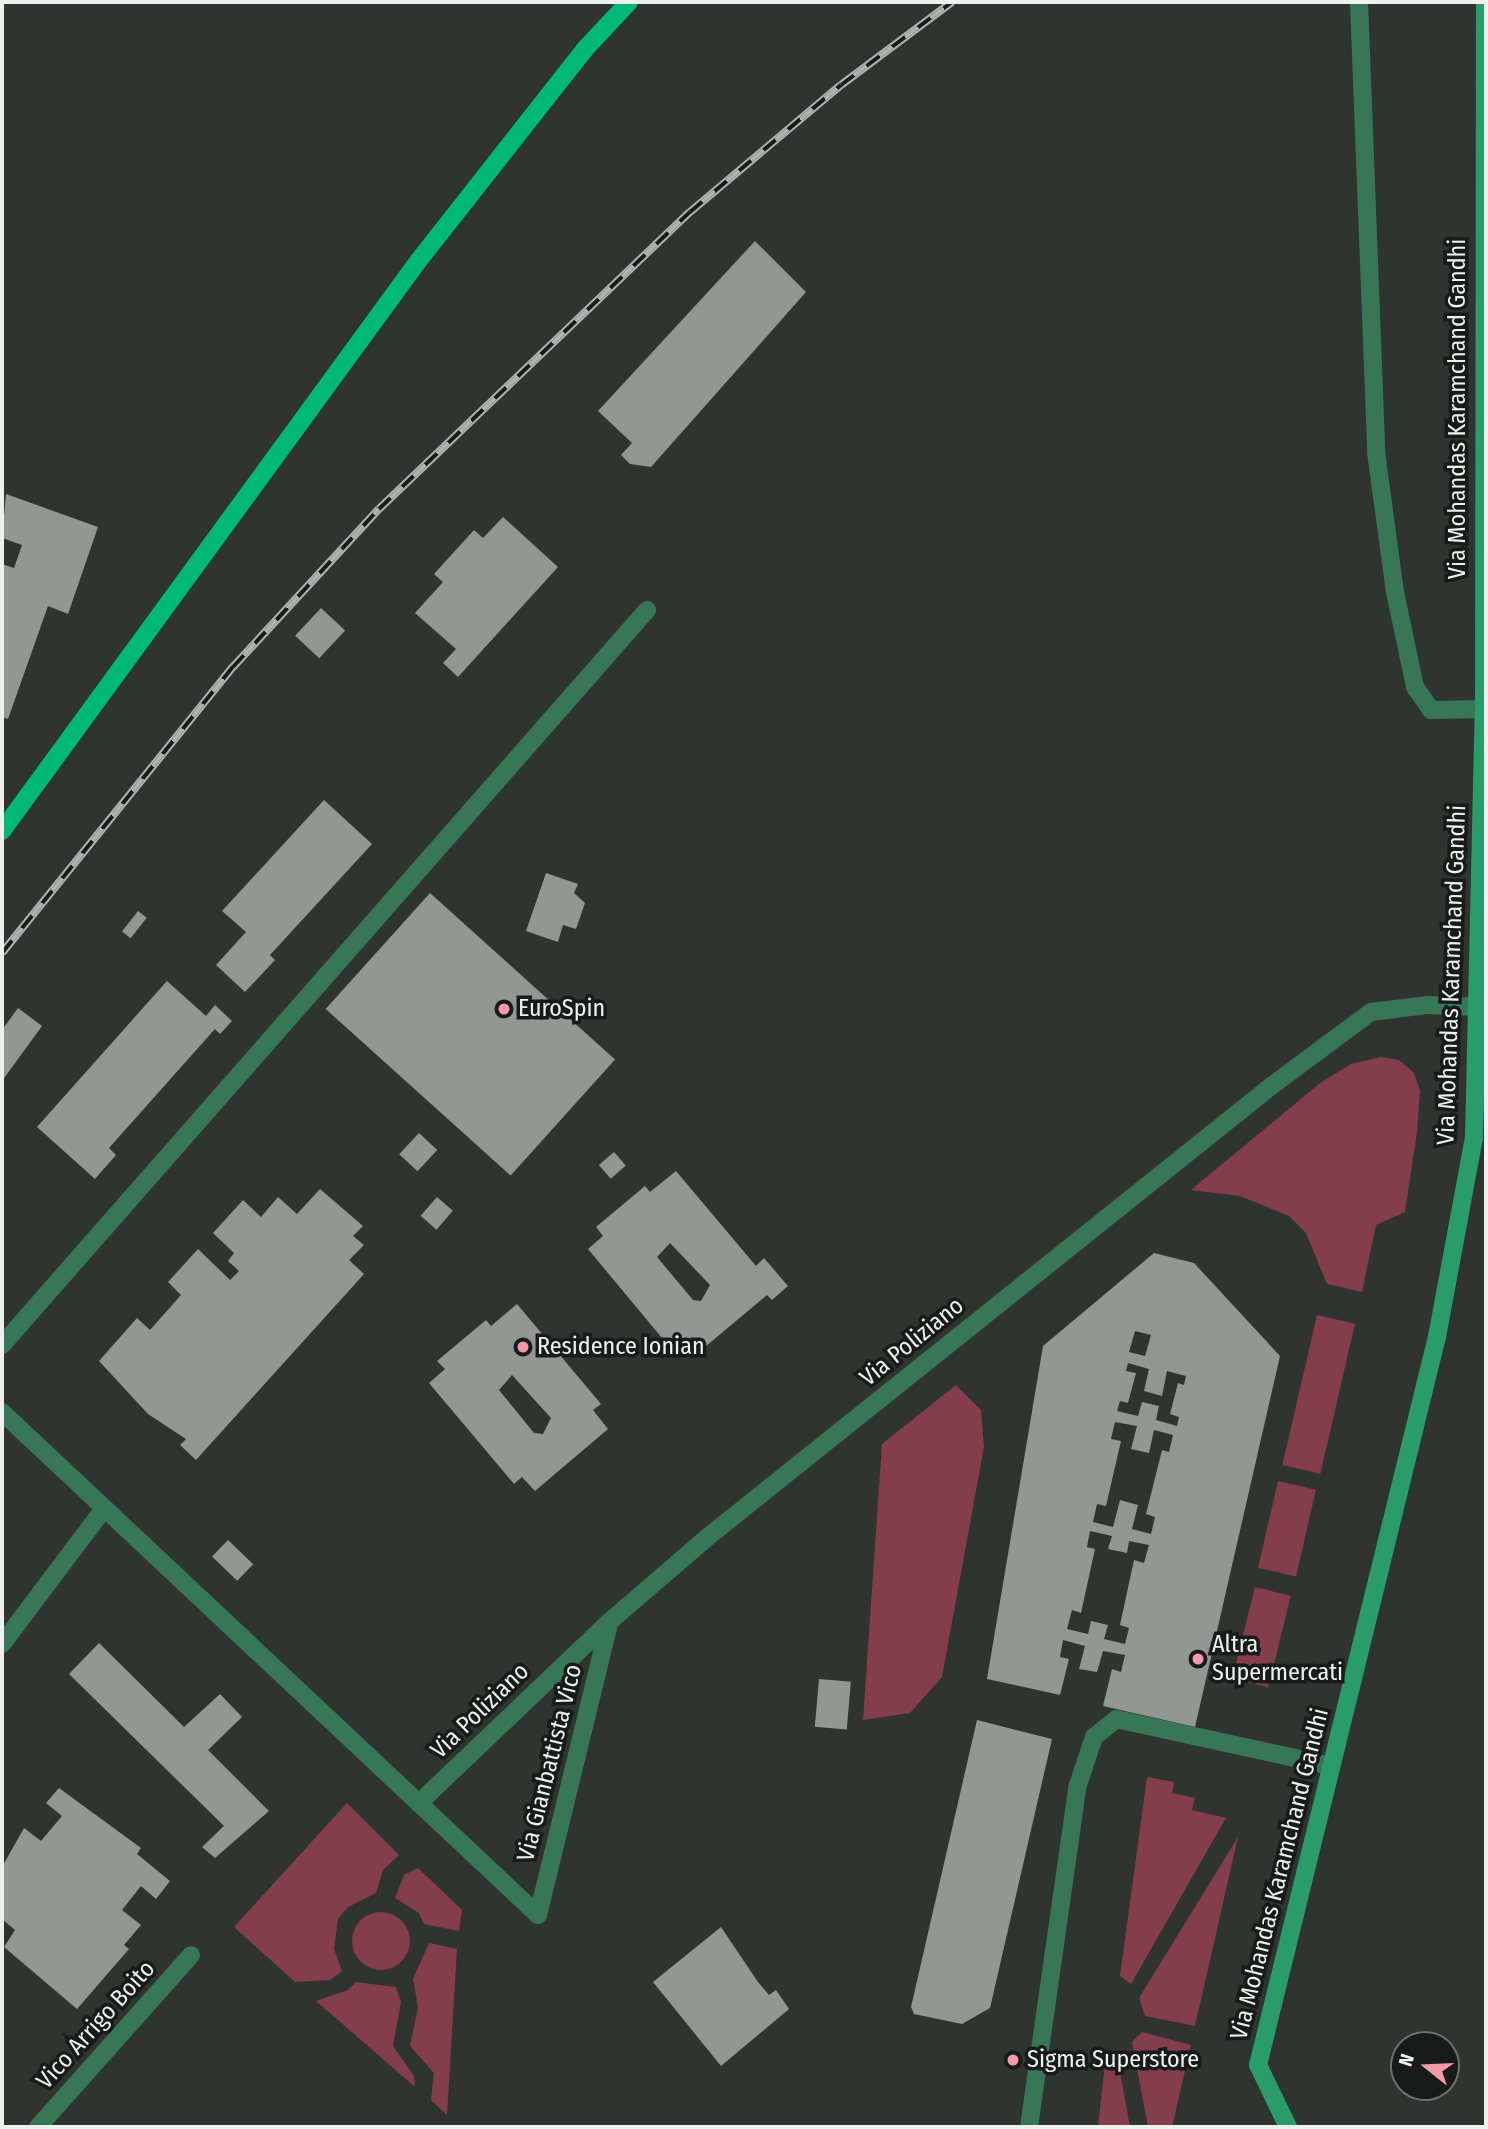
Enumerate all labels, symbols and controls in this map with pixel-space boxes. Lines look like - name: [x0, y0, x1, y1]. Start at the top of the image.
- street label: Via Mohandas Karamchand Gandhi: [1444, 239, 1472, 579]
- street label: Via Mohandas Karamchand Gandhi: [1432, 804, 1472, 1146]
- place label: EuroSpin: [518, 995, 605, 1023]
- marker: EuroSpin: [496, 1001, 512, 1017]
- street label: Via Poliziano: [854, 1291, 970, 1393]
- place label: Residence Ionian: [537, 1333, 705, 1361]
- marker: Residence Ionian: [515, 1339, 531, 1355]
- place label: Altra Supermercati: [1212, 1631, 1343, 1687]
- marker: Altra Supermercati: [1190, 1651, 1206, 1667]
- street label: Via Poliziano: [425, 1657, 535, 1765]
- street label: Via Gianbattista Vico: [512, 1662, 588, 1864]
- street label: Via Mohandas Karamchand Gandhi: [1225, 1705, 1335, 2043]
- street label: Vico Arrigo Boito: [31, 1955, 161, 2095]
- north arrow: [1390, 2031, 1460, 2101]
- place label: Sigma Superstore: [1027, 2046, 1199, 2074]
- text: N: [1394, 2051, 1419, 2069]
- marker: Sigma Superstore: [1005, 2052, 1021, 2068]

